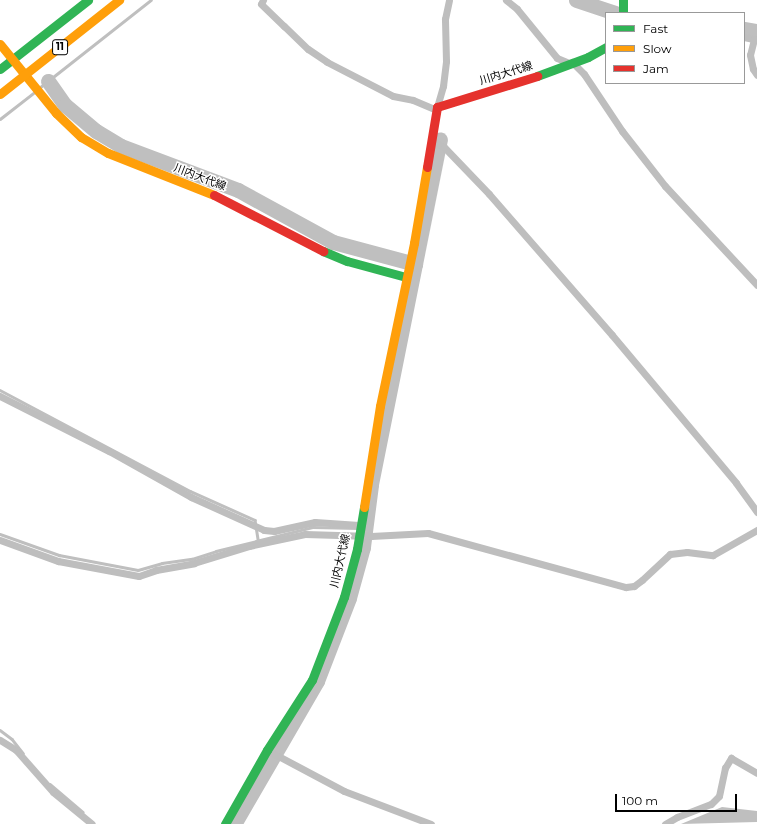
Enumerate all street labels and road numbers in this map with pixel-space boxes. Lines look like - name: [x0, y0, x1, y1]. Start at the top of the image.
- road number: 11: [52, 39, 68, 55]
- street label: 川内大代線: [478, 59, 534, 87]
- street label: 川内大代線: [172, 161, 228, 193]
- street label: 川内大代線: [327, 533, 353, 589]

